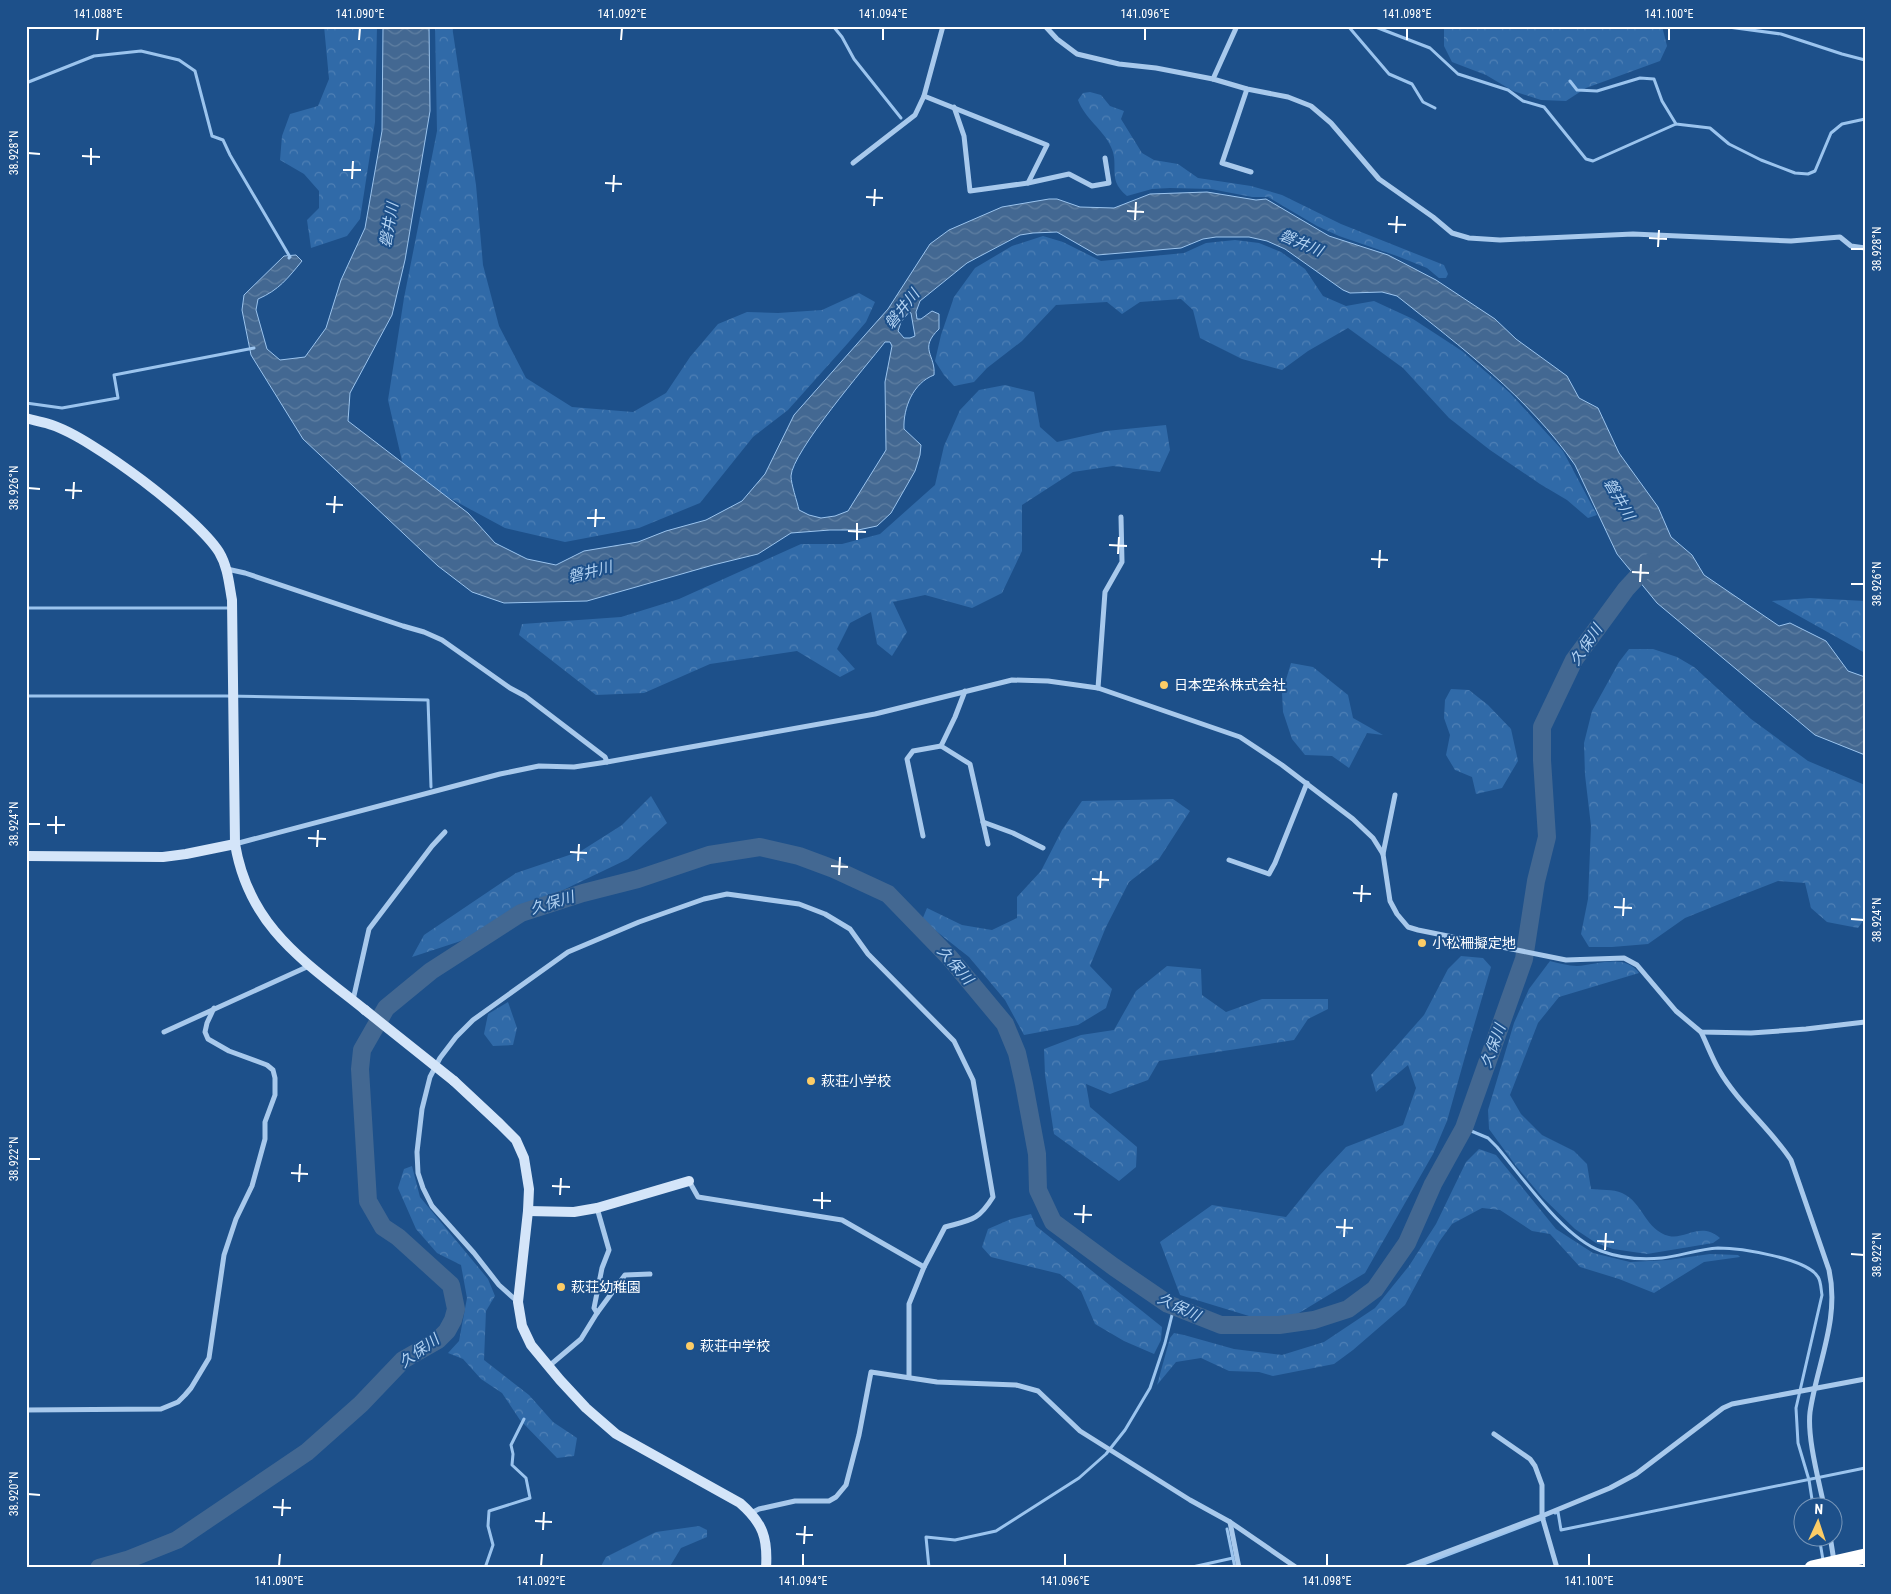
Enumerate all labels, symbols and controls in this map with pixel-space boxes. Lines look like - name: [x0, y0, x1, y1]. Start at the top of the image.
- text: 141.088°E: [73, 7, 123, 21]
- text: 141.090°E: [335, 7, 385, 21]
- text: 141.092°E: [597, 7, 647, 21]
- text: 141.094°E: [858, 7, 908, 21]
- text: 141.096°E: [1120, 7, 1170, 21]
- text: 141.098°E: [1382, 7, 1432, 21]
- text: 141.100°E: [1644, 7, 1694, 21]
- text: 38.928°N: [7, 131, 21, 175]
- water label: 磐井川: [376, 199, 402, 249]
- water label: 磐井川: [1277, 226, 1327, 261]
- text: 38.928°N: [1870, 227, 1884, 271]
- water label: 磐井川: [881, 284, 924, 332]
- text: 38.926°N: [7, 466, 21, 510]
- water label: 磐井川: [1600, 475, 1639, 525]
- water label: 磐井川: [566, 557, 616, 586]
- text: 38.926°N: [1870, 562, 1884, 606]
- water label: 久保川: [1566, 620, 1607, 669]
- place label: 日本空糸株式会社: [1174, 677, 1286, 693]
- marker: 日本空糸株式会社: [1158, 679, 1170, 691]
- text: 38.924°N: [7, 802, 21, 846]
- water label: 久保川: [528, 887, 578, 918]
- text: 38.924°N: [1870, 898, 1884, 942]
- place label: 小松柵擬定地: [1432, 935, 1516, 951]
- marker: 小松柵擬定地: [1416, 937, 1428, 949]
- water label: 久保川: [933, 942, 978, 989]
- water label: 久保川: [1477, 1020, 1510, 1070]
- place label: 萩荘小学校: [821, 1073, 891, 1089]
- marker: 萩荘小学校: [805, 1075, 817, 1087]
- text: 38.922°N: [7, 1137, 21, 1181]
- text: 38.922°N: [1870, 1233, 1884, 1277]
- place label: 萩荘幼稚園: [571, 1279, 641, 1295]
- marker: 萩荘幼稚園: [555, 1281, 567, 1293]
- water label: 久保川: [1155, 1289, 1205, 1326]
- water label: 久保川: [396, 1329, 444, 1372]
- place label: 萩荘中学校: [700, 1338, 770, 1354]
- marker: 萩荘中学校: [684, 1340, 696, 1352]
- text: 38.920°N: [7, 1472, 21, 1516]
- north arrow: [1794, 1496, 1844, 1546]
- text: N: [1814, 1501, 1823, 1517]
- text: 141.090°E: [254, 1574, 304, 1588]
- text: 141.092°E: [516, 1574, 566, 1588]
- text: 141.094°E: [778, 1574, 828, 1588]
- text: 141.096°E: [1040, 1574, 1090, 1588]
- text: 141.098°E: [1302, 1574, 1352, 1588]
- text: 141.100°E: [1564, 1574, 1614, 1588]

